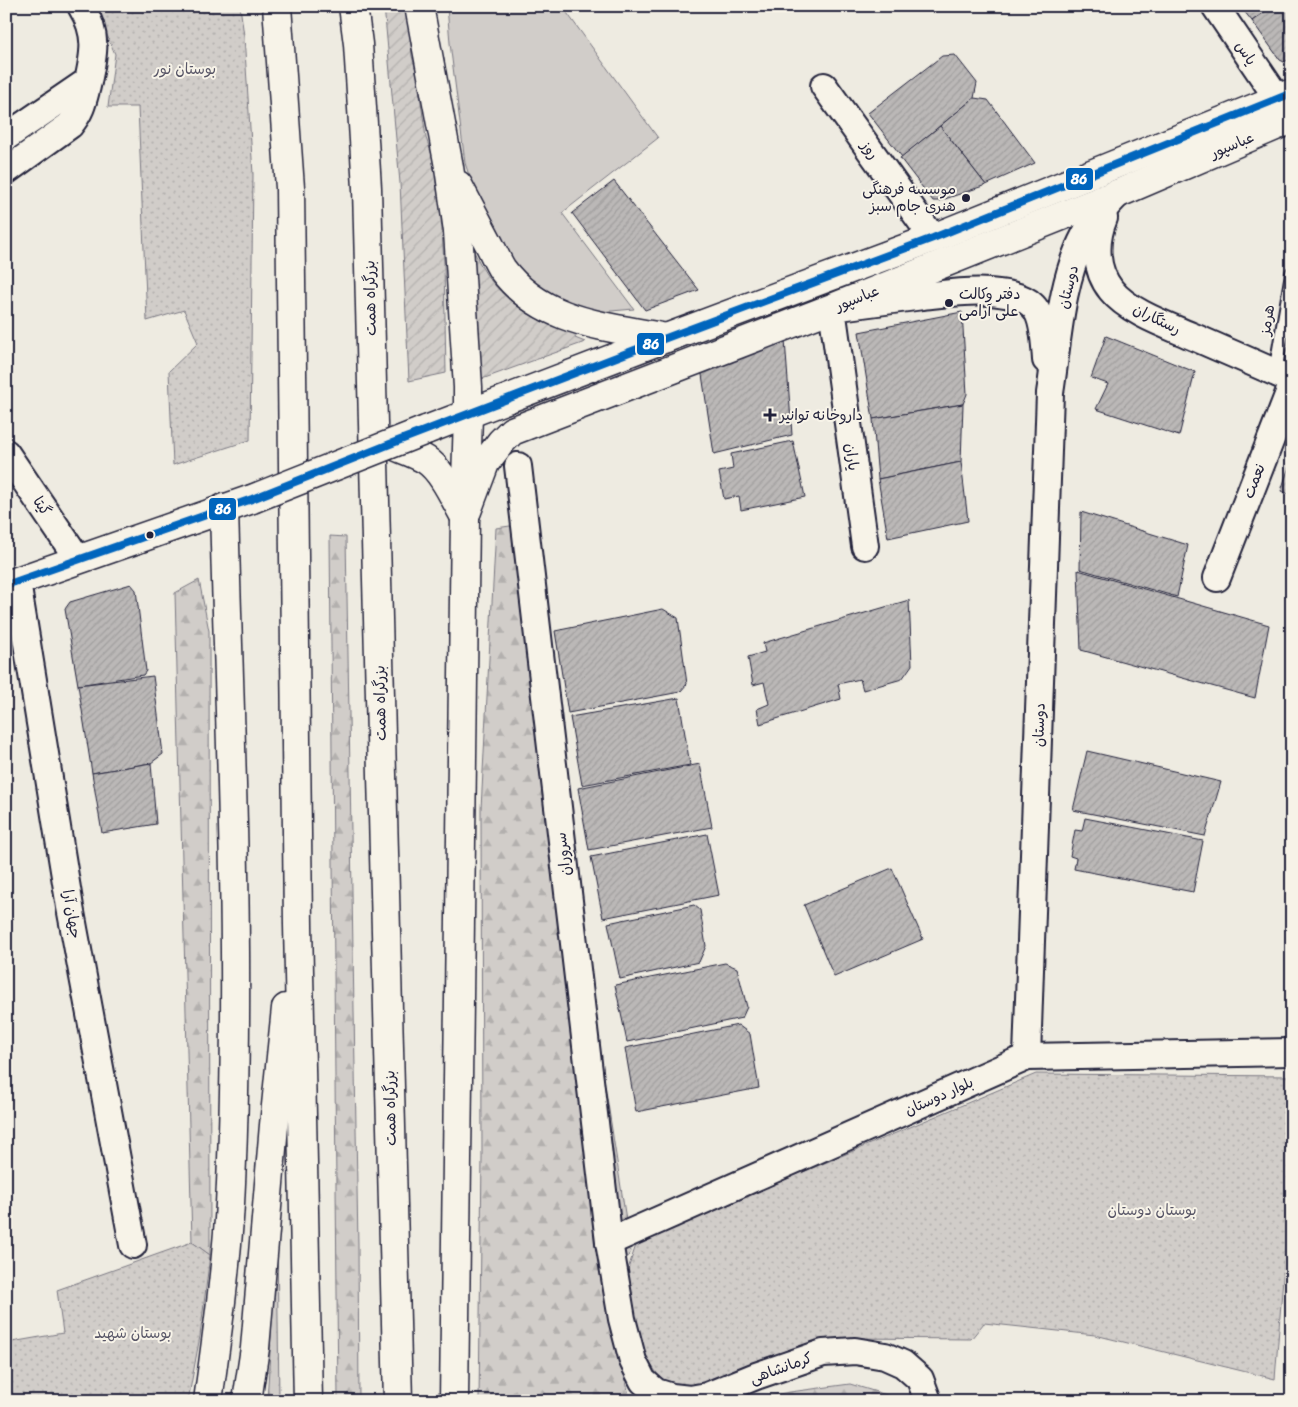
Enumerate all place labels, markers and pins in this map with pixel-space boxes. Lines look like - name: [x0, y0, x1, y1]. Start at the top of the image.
- place label: موسسه فرهنگی هنری جام سبز: [862, 176, 956, 219]
- marker: موسسه فرهنگی هنری جام سبز: [960, 192, 972, 204]
- place label: دفتر وکالت علی آرامی: [959, 281, 1021, 324]
- marker: دفتر وکالت علی آرامی: [943, 297, 955, 309]
- place label: داروخانه توانیر: [778, 402, 863, 428]
- marker: داروخانه توانیر: [764, 409, 776, 421]
- unlabelled marker: [145, 530, 155, 540]

